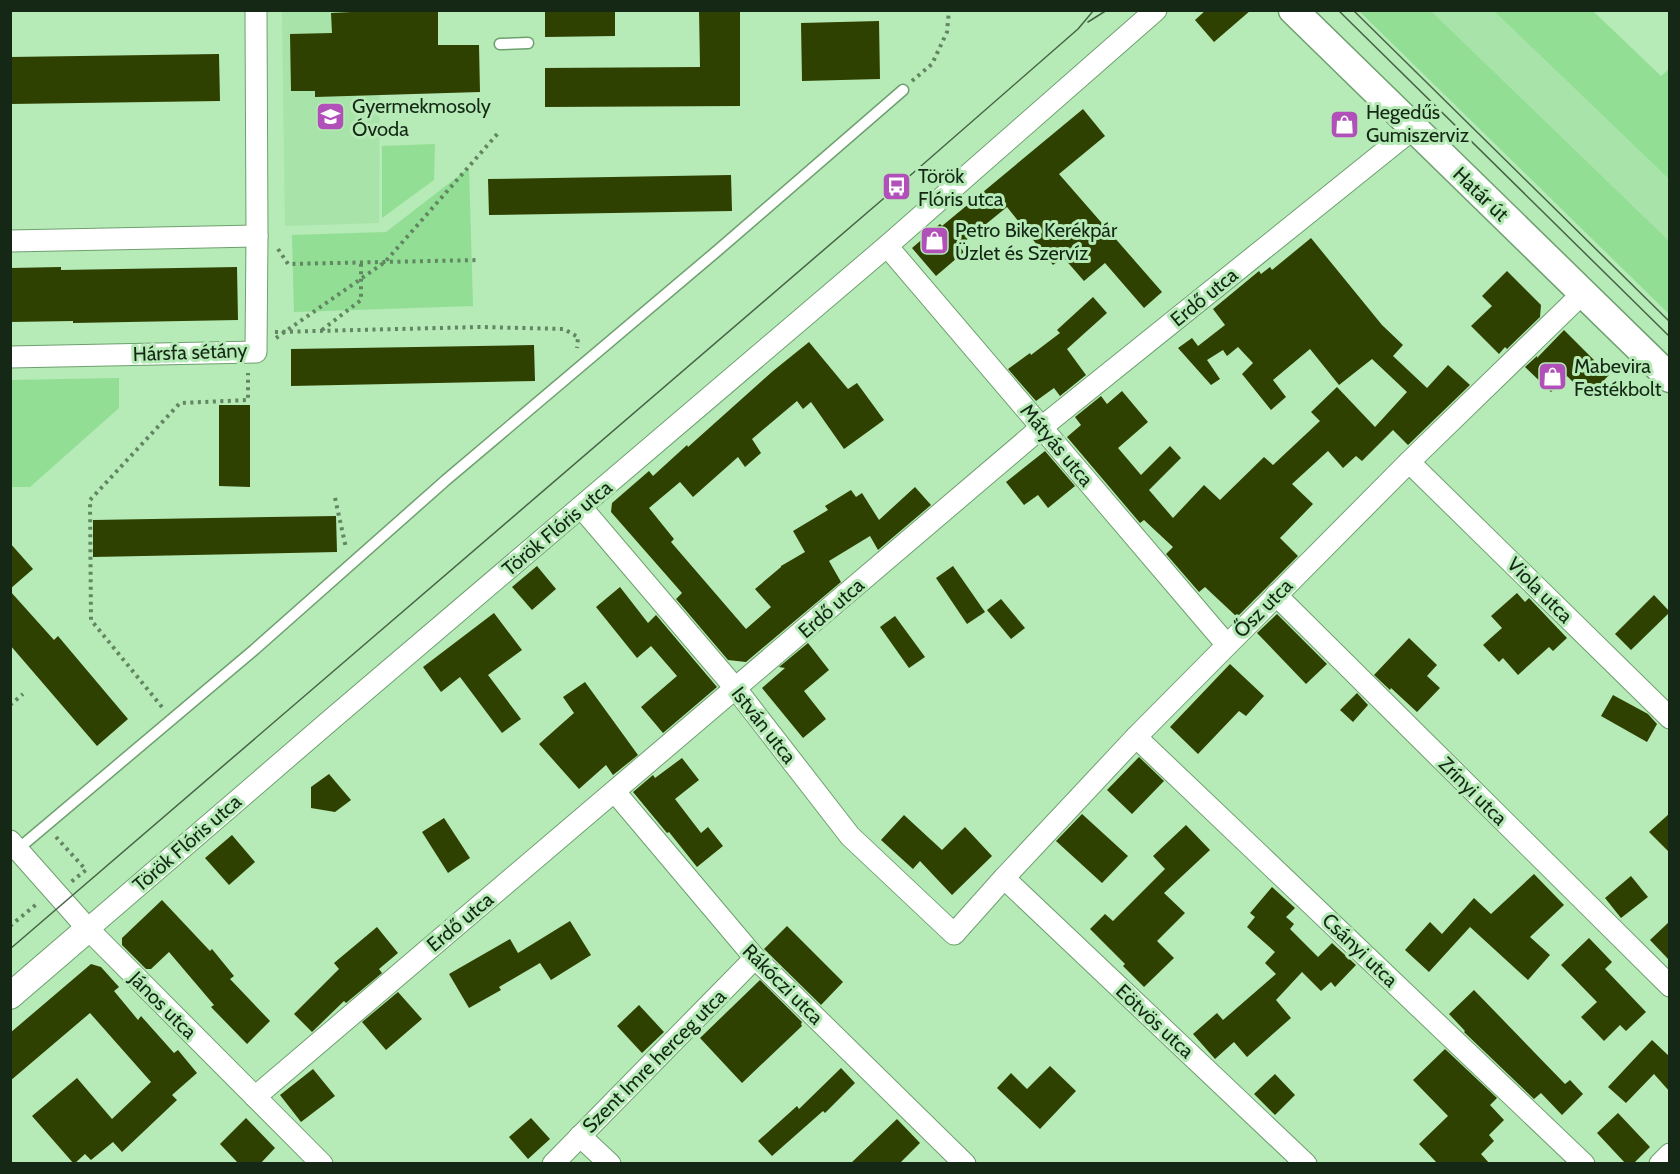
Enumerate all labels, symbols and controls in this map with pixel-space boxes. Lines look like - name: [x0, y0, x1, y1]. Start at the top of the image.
- place label: Gyermekmosoly Óvoda: [352, 94, 491, 141]
- place label: Hegedűs Gumiszerviz: [1366, 100, 1469, 147]
- school or university icon: Gyermekmosoly Óvoda: [315, 101, 347, 133]
- shop icon: Hegedűs Gumiszerviz: [1329, 108, 1361, 140]
- street label: Határ út: [1448, 162, 1514, 226]
- place label: Török Flóris utca: [918, 164, 1004, 211]
- bus stop icon: Török Flóris utca: [881, 171, 913, 203]
- place label: Petro Bike Kerékpár Üzlet és Szervíz: [955, 218, 1118, 265]
- shop icon: Petro Bike Kerékpár Üzlet és Szervíz: [918, 225, 950, 257]
- street label: Erdő utca: [1166, 262, 1243, 331]
- street label: Hársfa sétány: [132, 338, 248, 366]
- place label: Mabevira Festékbolt: [1574, 354, 1662, 401]
- shop icon: Mabevira Festékbolt: [1537, 361, 1569, 393]
- street label: Mátyás utca: [1016, 399, 1099, 491]
- street label: Török Flóris utca: [497, 475, 617, 581]
- street label: Viola utca: [1502, 552, 1578, 628]
- street label: Erdő utca: [793, 573, 869, 643]
- street label: Ősz utca: [1229, 573, 1298, 642]
- street label: István utca: [727, 682, 802, 768]
- street label: Zrínyi utca: [1434, 752, 1512, 830]
- street label: Török Flóris utca: [128, 789, 246, 897]
- street label: Erdő utca: [422, 887, 498, 957]
- street label: Csányi utca: [1317, 908, 1403, 992]
- street label: Rákóczi utca: [738, 939, 829, 1030]
- street label: János utca: [124, 966, 202, 1044]
- street label: Eötvös utca: [1111, 979, 1199, 1063]
- street label: Szent Imre herceg utca: [577, 984, 731, 1138]

